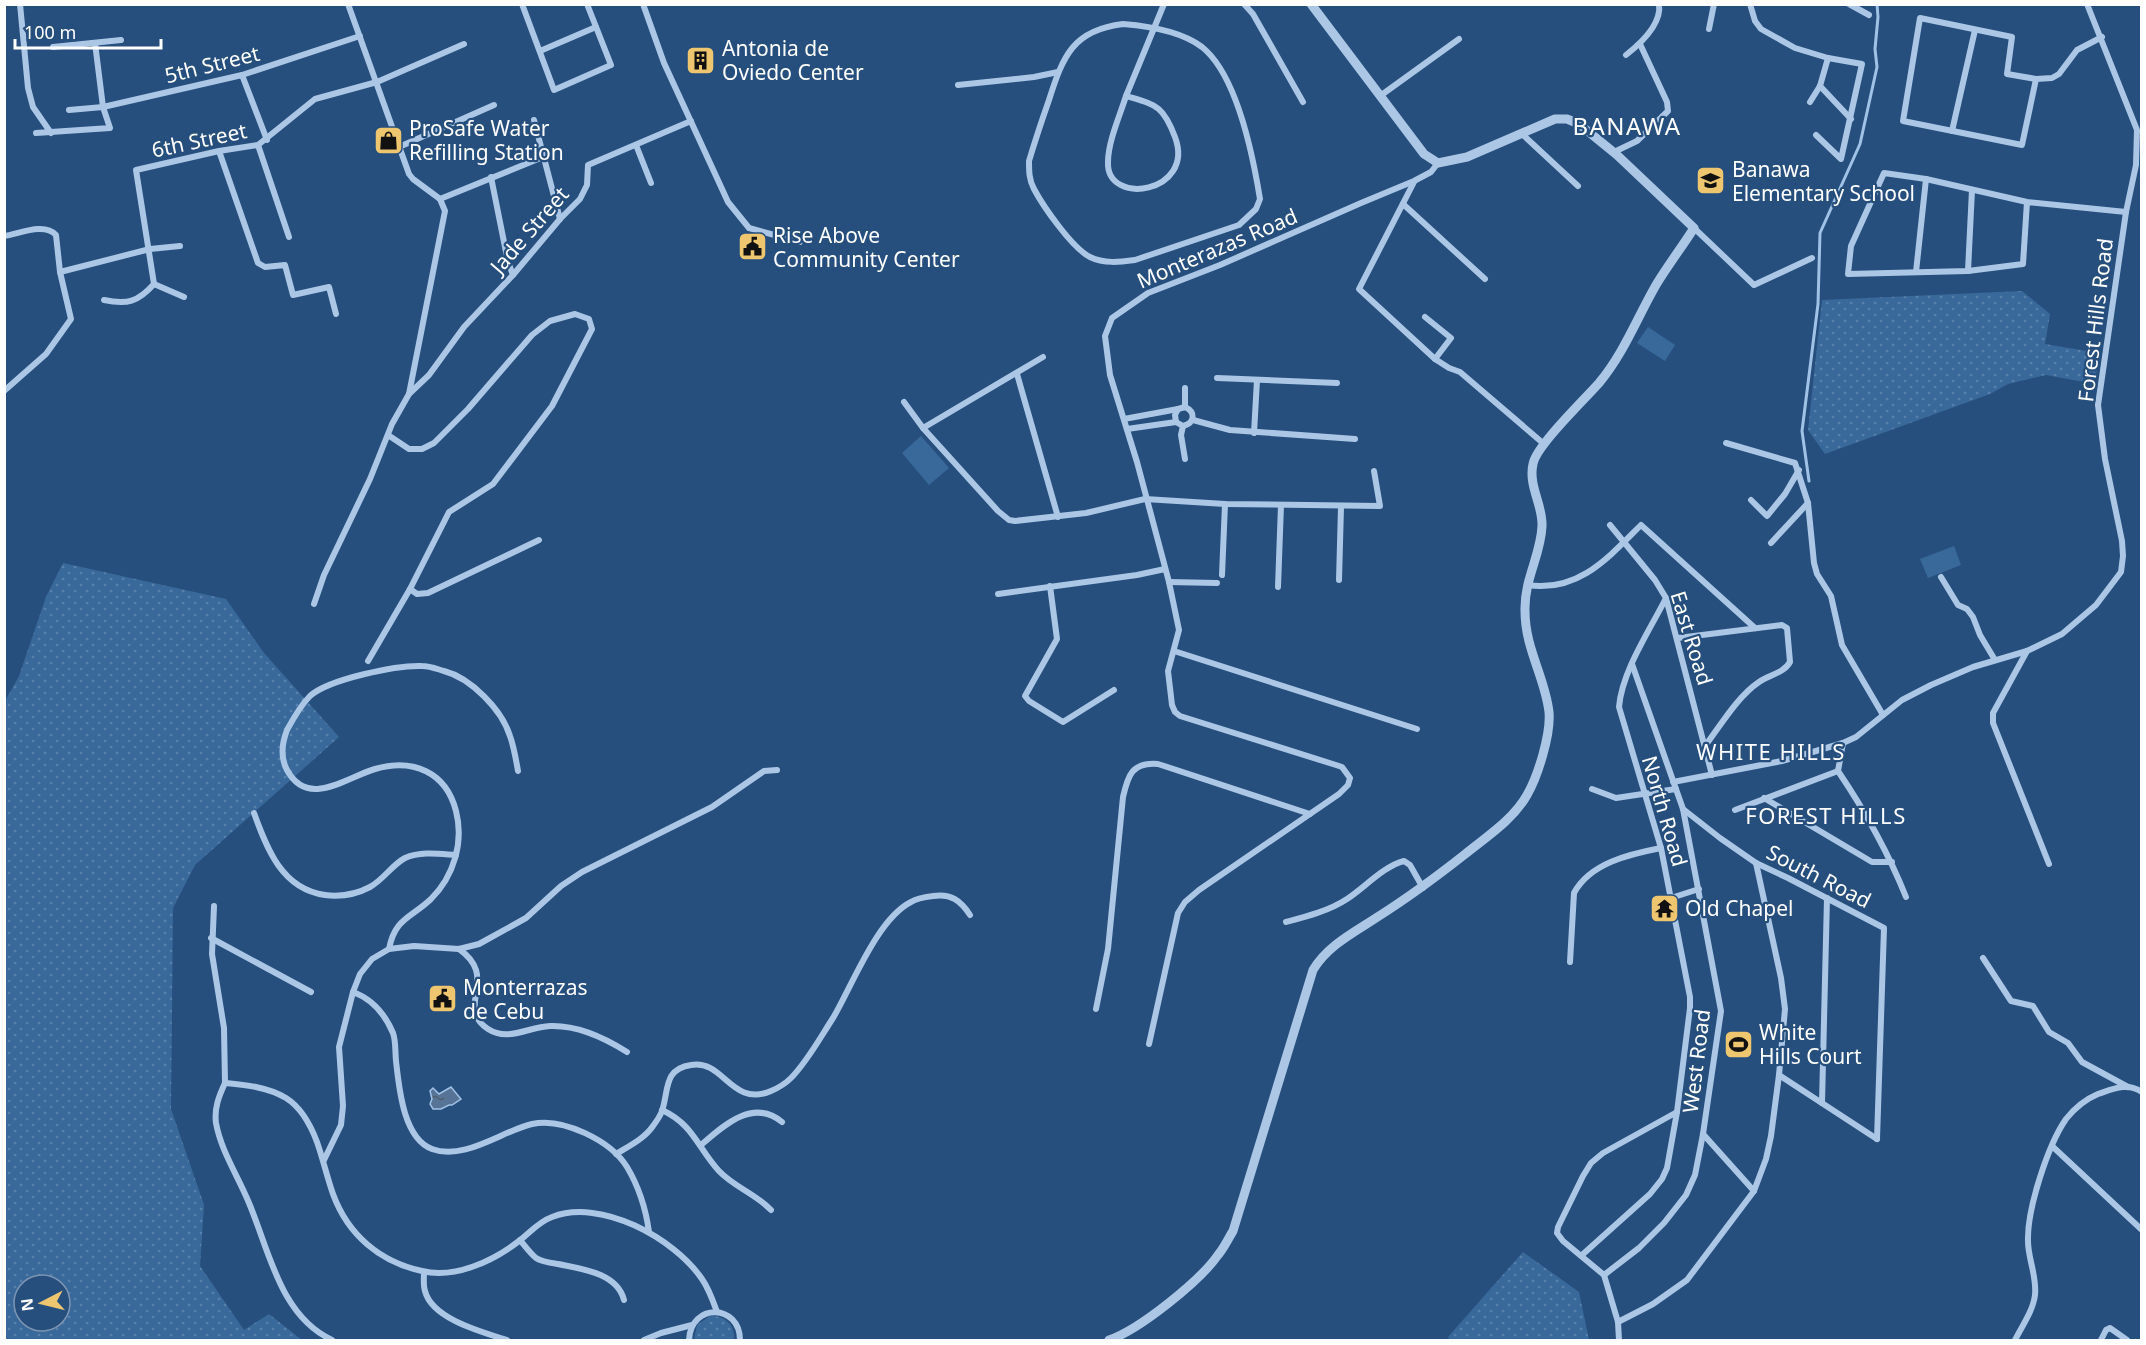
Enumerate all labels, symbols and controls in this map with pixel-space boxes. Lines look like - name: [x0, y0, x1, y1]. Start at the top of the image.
- scale bar: [15, 12, 160, 50]
- text: 100 m: [24, 20, 76, 44]
- place label: Antonia de Oviedo Center: [722, 34, 864, 86]
- street label: 5th Street: [162, 39, 263, 89]
- building icon: Antonia de Oviedo Center: [685, 44, 717, 76]
- district label: BANAWA: [1572, 109, 1682, 142]
- place label: ProSafe Water Refilling Station: [409, 114, 564, 166]
- street label: 6th Street: [149, 116, 250, 164]
- shop icon: ProSafe Water Refilling Station: [372, 124, 404, 156]
- place label: Banawa Elementary School: [1732, 155, 1915, 207]
- school or university icon: Banawa Elementary School: [1695, 165, 1727, 197]
- street label: Jade Street: [482, 180, 575, 281]
- street label: Monterazas Road: [1132, 202, 1302, 294]
- place label: Rise Above Community Center: [773, 221, 960, 273]
- public building icon: Rise Above Community Center: [736, 231, 768, 263]
- street label: Forest Hills Road: [2071, 237, 2119, 403]
- street label: East Road: [1664, 588, 1720, 688]
- district label: WHITE HILLS: [1696, 736, 1846, 766]
- street label: North Road: [1636, 752, 1694, 870]
- district label: FOREST HILLS: [1745, 800, 1907, 830]
- street label: South Road: [1762, 838, 1876, 914]
- temple icon: Old Chapel: [1648, 892, 1680, 924]
- place label: Old Chapel: [1685, 894, 1793, 922]
- place label: Monterrazas de Cebu: [463, 973, 588, 1025]
- public building icon: Monterrazas de Cebu: [426, 983, 458, 1015]
- street label: West Road: [1676, 1007, 1716, 1115]
- place label: White Hills Court: [1759, 1018, 1862, 1070]
- sports icon: White Hills Court: [1722, 1028, 1754, 1060]
- north arrow: [12, 1273, 72, 1333]
- text: N: [15, 1297, 39, 1313]

